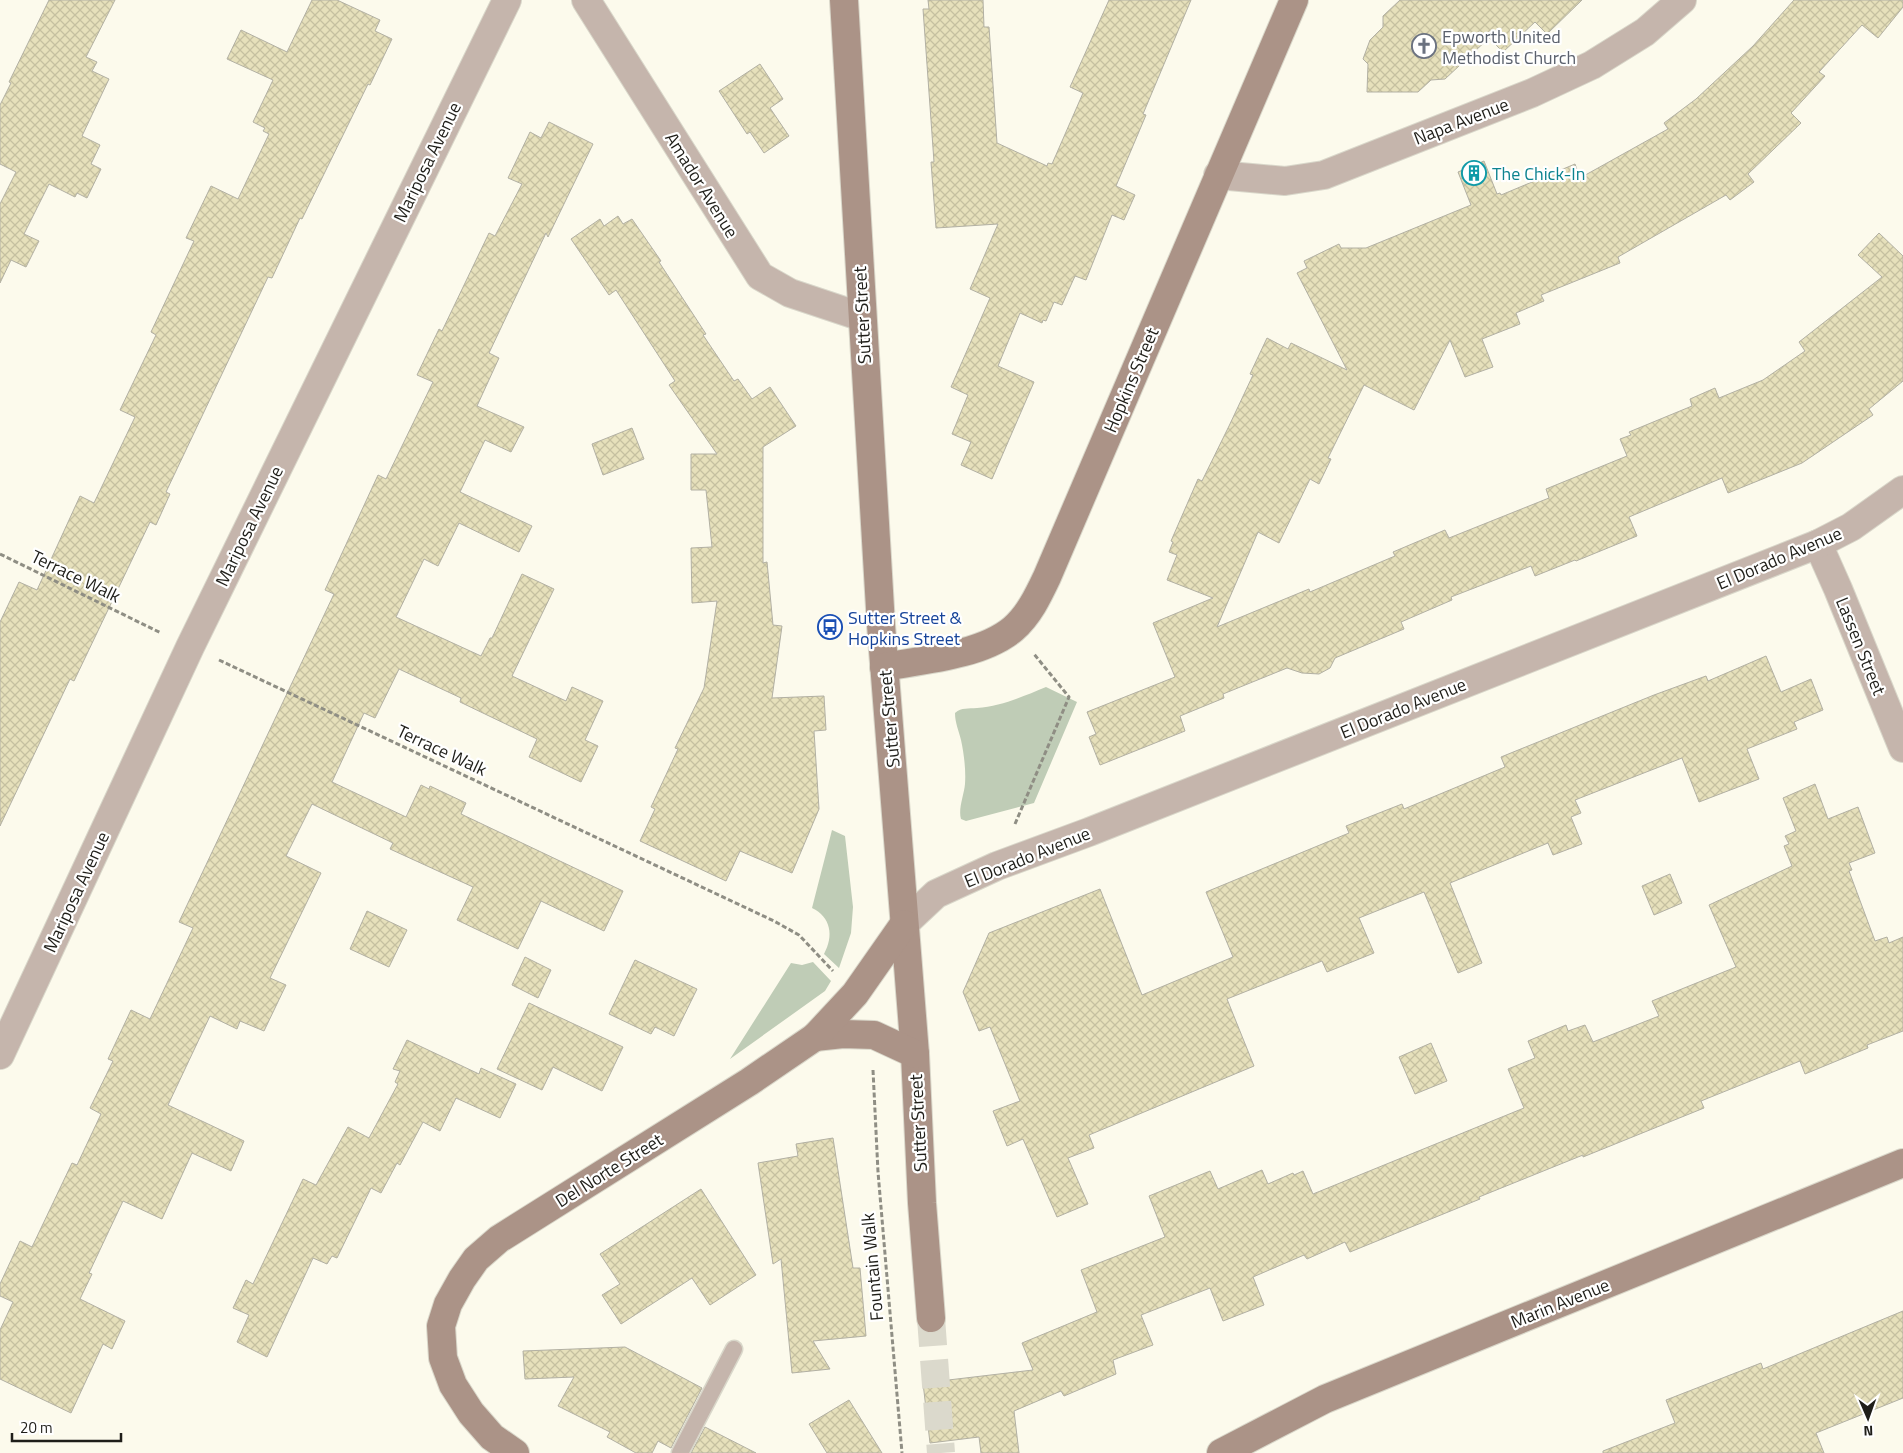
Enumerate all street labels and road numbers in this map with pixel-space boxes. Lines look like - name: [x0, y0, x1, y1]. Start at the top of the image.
- street label: Napa Avenue: [1409, 90, 1513, 152]
- street label: Mariposa Avenue: [386, 97, 468, 227]
- street label: Amador Avenue: [659, 127, 745, 243]
- street label: Sutter Street: [846, 265, 878, 364]
- street label: Hopkins Street: [1097, 323, 1166, 437]
- street label: Mariposa Avenue: [208, 461, 290, 591]
- street label: El Dorado Avenue: [1712, 519, 1846, 597]
- street label: Terrace Walk: [27, 543, 126, 609]
- street label: Lassen Street: [1829, 593, 1893, 700]
- street label: Sutter Street: [871, 669, 907, 769]
- street label: El Dorado Avenue: [1336, 670, 1470, 746]
- street label: Terrace Walk: [392, 717, 492, 783]
- street label: El Dorado Avenue: [960, 819, 1094, 895]
- street label: Mariposa Avenue: [36, 827, 116, 957]
- street label: Sutter Street: [902, 1073, 934, 1172]
- street label: Del Norte Street: [550, 1126, 669, 1214]
- street label: Fountain Walk: [854, 1212, 890, 1322]
- street label: Marin Avenue: [1507, 1271, 1613, 1335]

